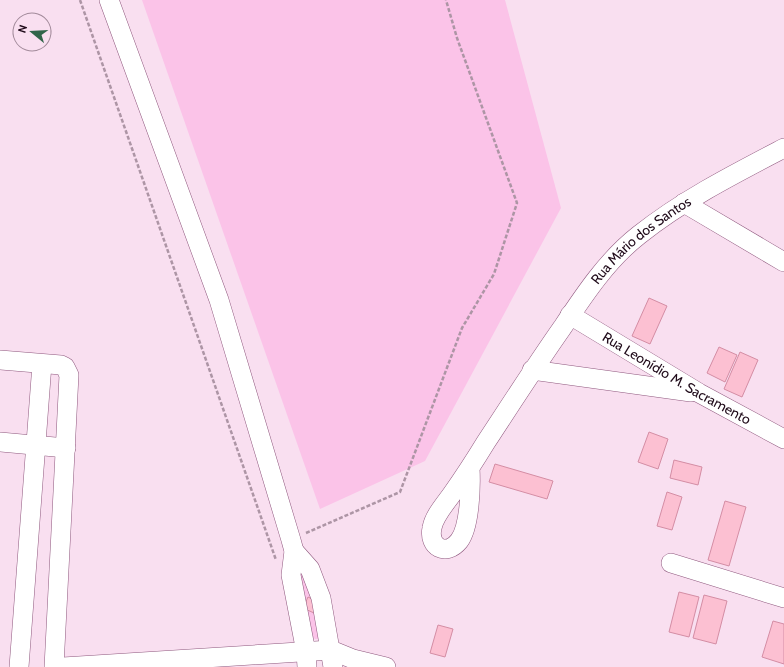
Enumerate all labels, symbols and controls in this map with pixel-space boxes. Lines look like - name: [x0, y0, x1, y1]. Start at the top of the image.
- north arrow: [12, 12, 52, 52]
- text: N: [15, 23, 30, 35]
- street label: Rua Mário dos Santos: [587, 192, 694, 288]
- street label: Rua Leonídio M. Sacramento: [599, 328, 754, 429]

